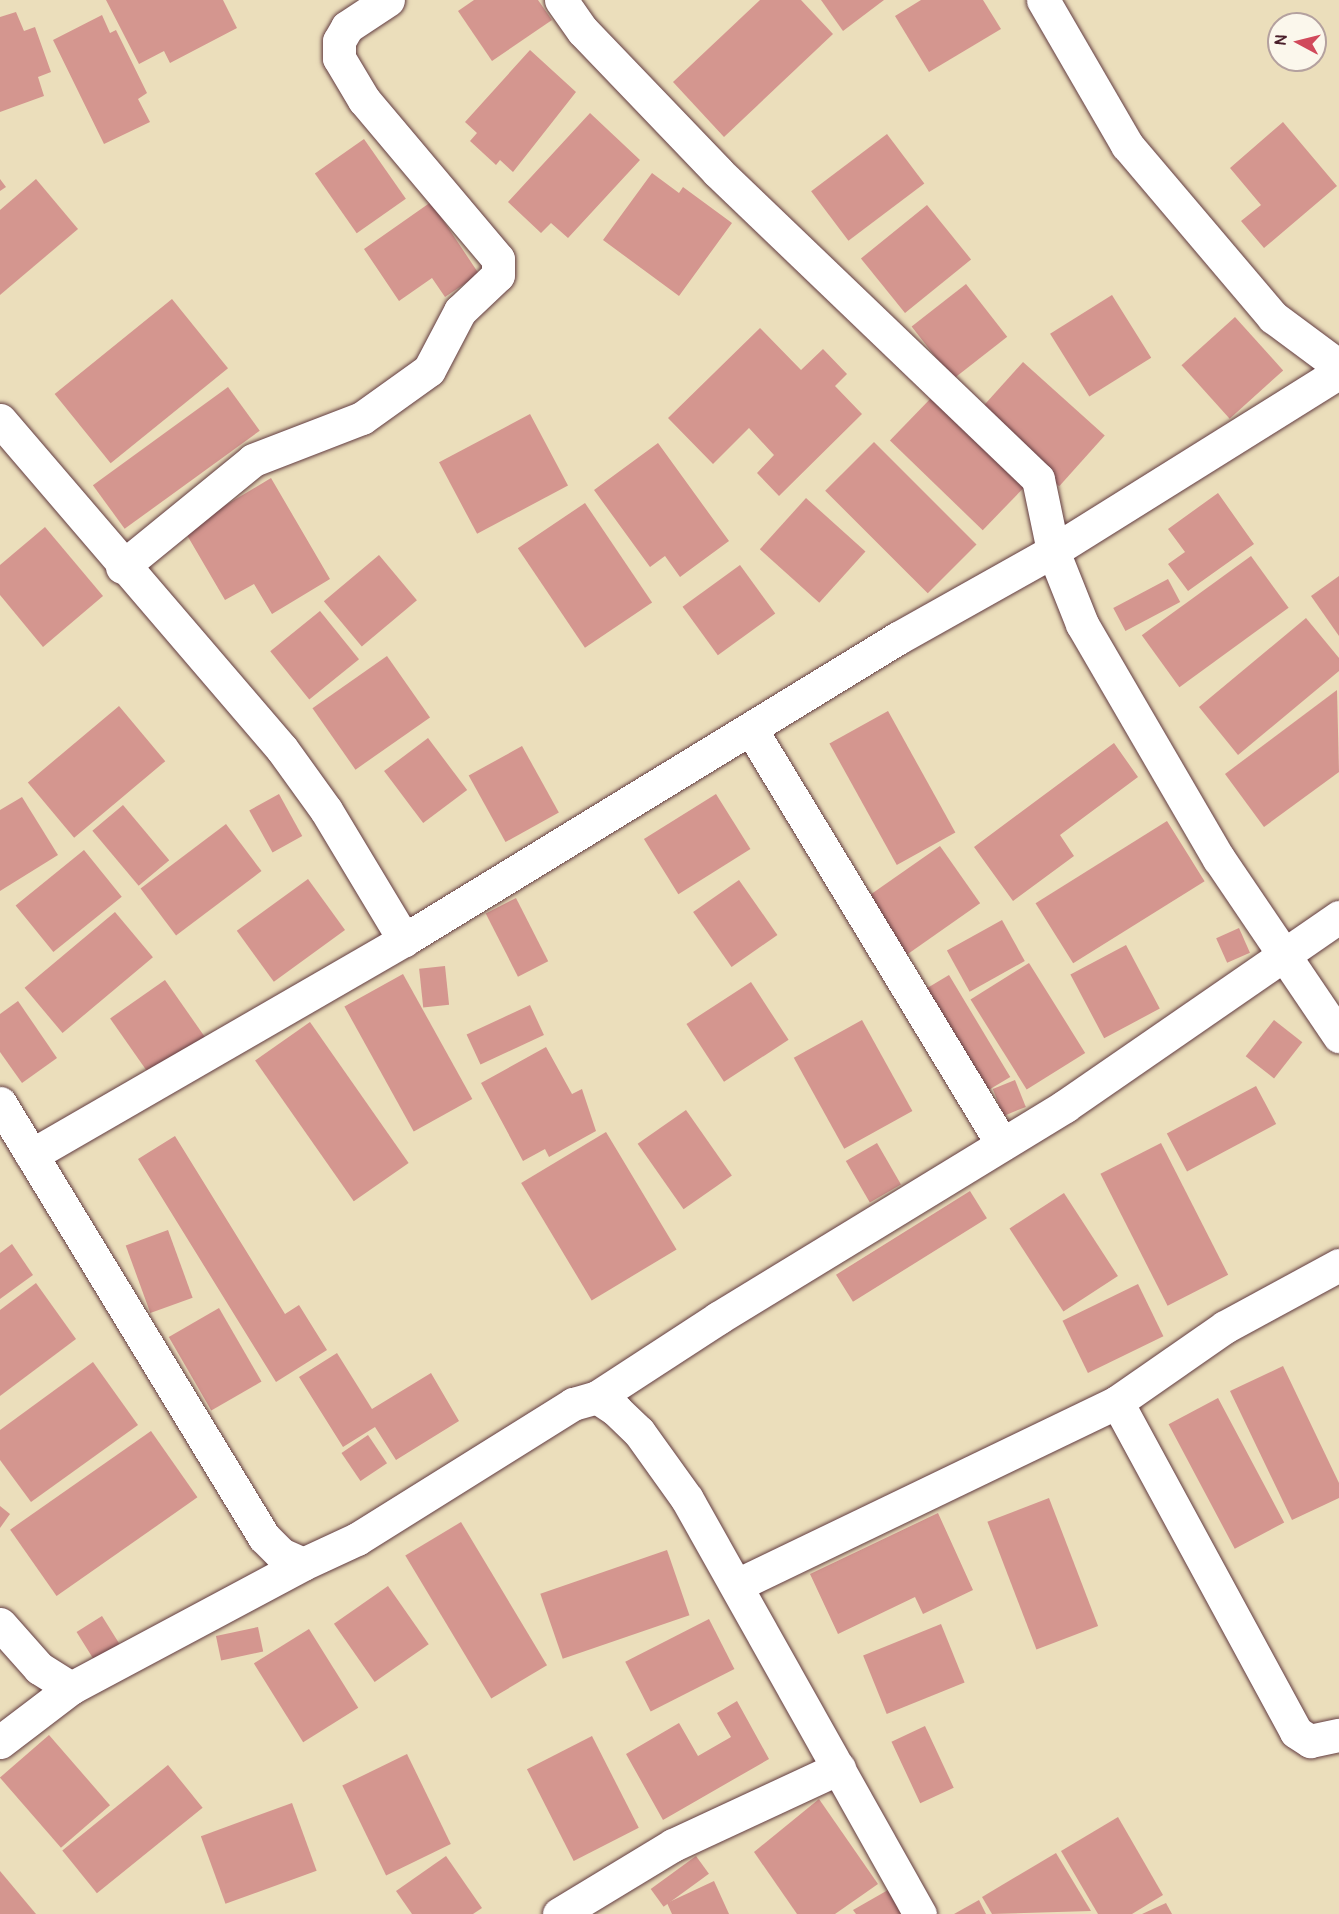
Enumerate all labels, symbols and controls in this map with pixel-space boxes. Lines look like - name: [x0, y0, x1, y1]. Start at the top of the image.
- north arrow: [1267, 12, 1327, 72]
- text: N: [1271, 33, 1292, 47]

